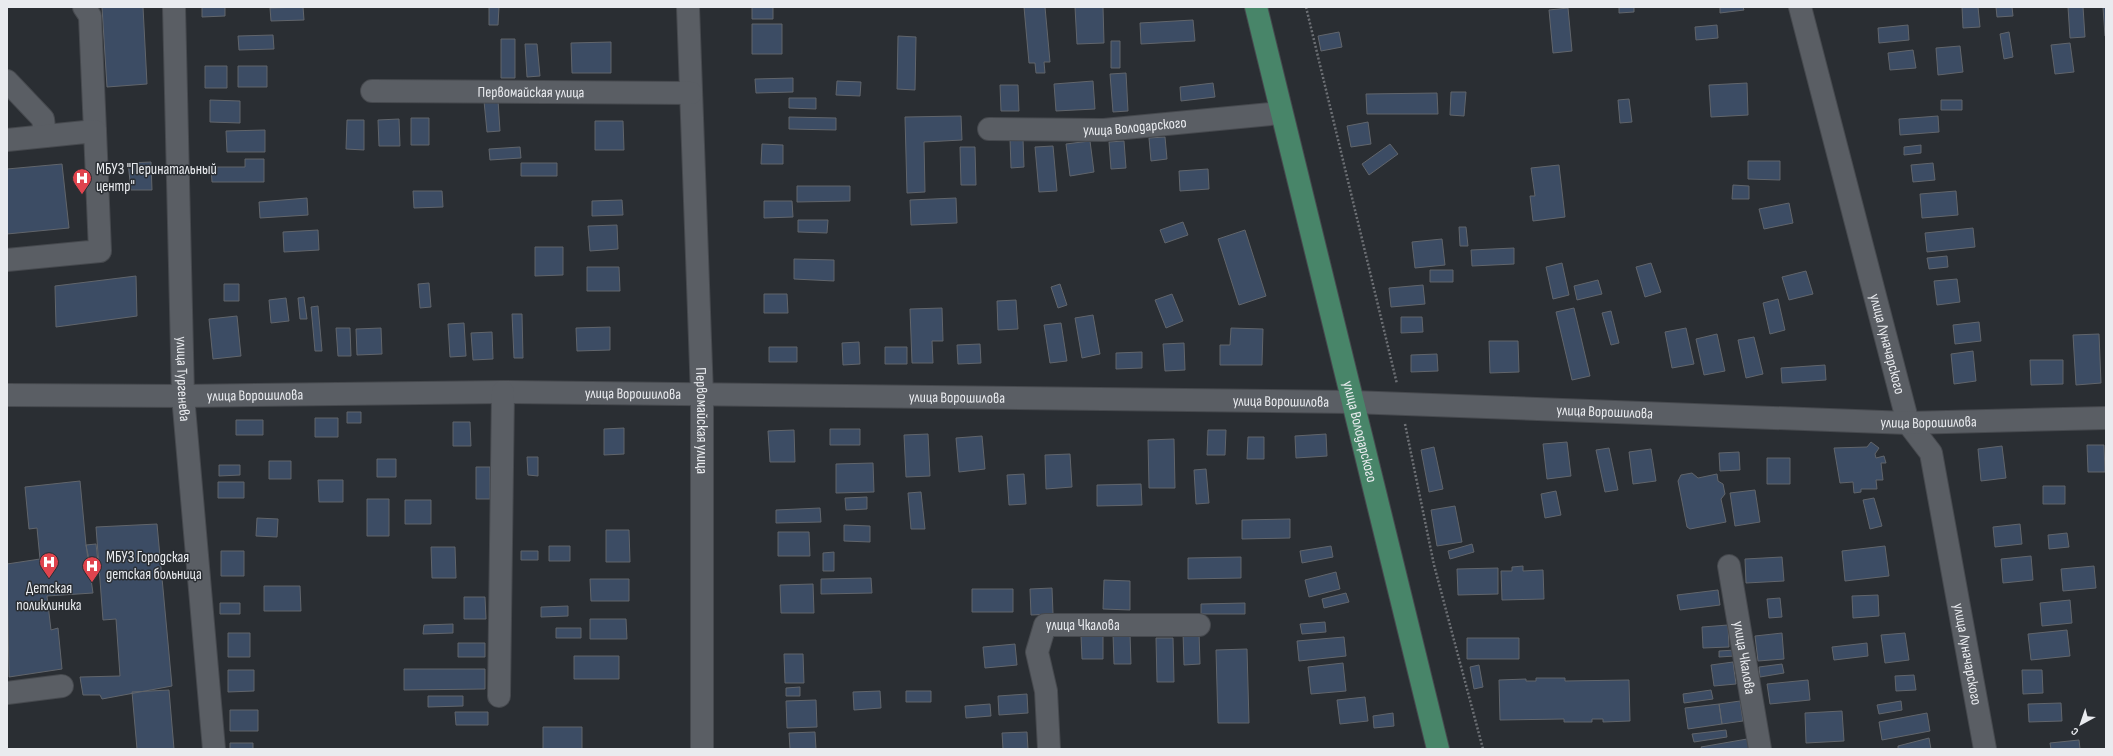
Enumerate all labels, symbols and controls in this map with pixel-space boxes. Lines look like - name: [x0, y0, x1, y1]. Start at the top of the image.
- street label: Первомайская улица: [478, 82, 585, 102]
- street label: улица Володарского: [1083, 113, 1187, 140]
- place label: МБУЗ "Перинатальный центр": [96, 160, 217, 196]
- hospital icon: МБУЗ "Перинатальный центр": [71, 167, 93, 195]
- street label: улица Луначарского: [1865, 292, 1910, 396]
- street label: улица Тургенева: [172, 336, 195, 422]
- street label: Первомайская улица: [692, 367, 712, 474]
- street label: улица Володарского: [1338, 379, 1382, 484]
- street label: улица Ворошилова: [585, 383, 682, 404]
- street label: улица Ворошилова: [207, 385, 304, 405]
- street label: улица Ворошилова: [909, 387, 1005, 407]
- street label: улица Ворошилова: [1233, 391, 1329, 411]
- street label: улица Ворошилова: [1556, 400, 1653, 423]
- street label: улица Ворошилова: [1880, 412, 1977, 433]
- place label: МБУЗ Городская детская больница: [106, 548, 202, 584]
- hospital icon: Детская поликлиника: [38, 551, 60, 579]
- hospital icon: МБУЗ Городская детская больница: [81, 555, 103, 583]
- place label: Детская поликлиника: [16, 579, 82, 615]
- street label: улица Луначарского: [1949, 602, 1986, 707]
- street label: улица Чкалова: [1046, 616, 1120, 635]
- street label: улица Чкалова: [1729, 620, 1760, 696]
- north arrow: [2061, 704, 2101, 744]
- text: С: [2068, 724, 2081, 738]

